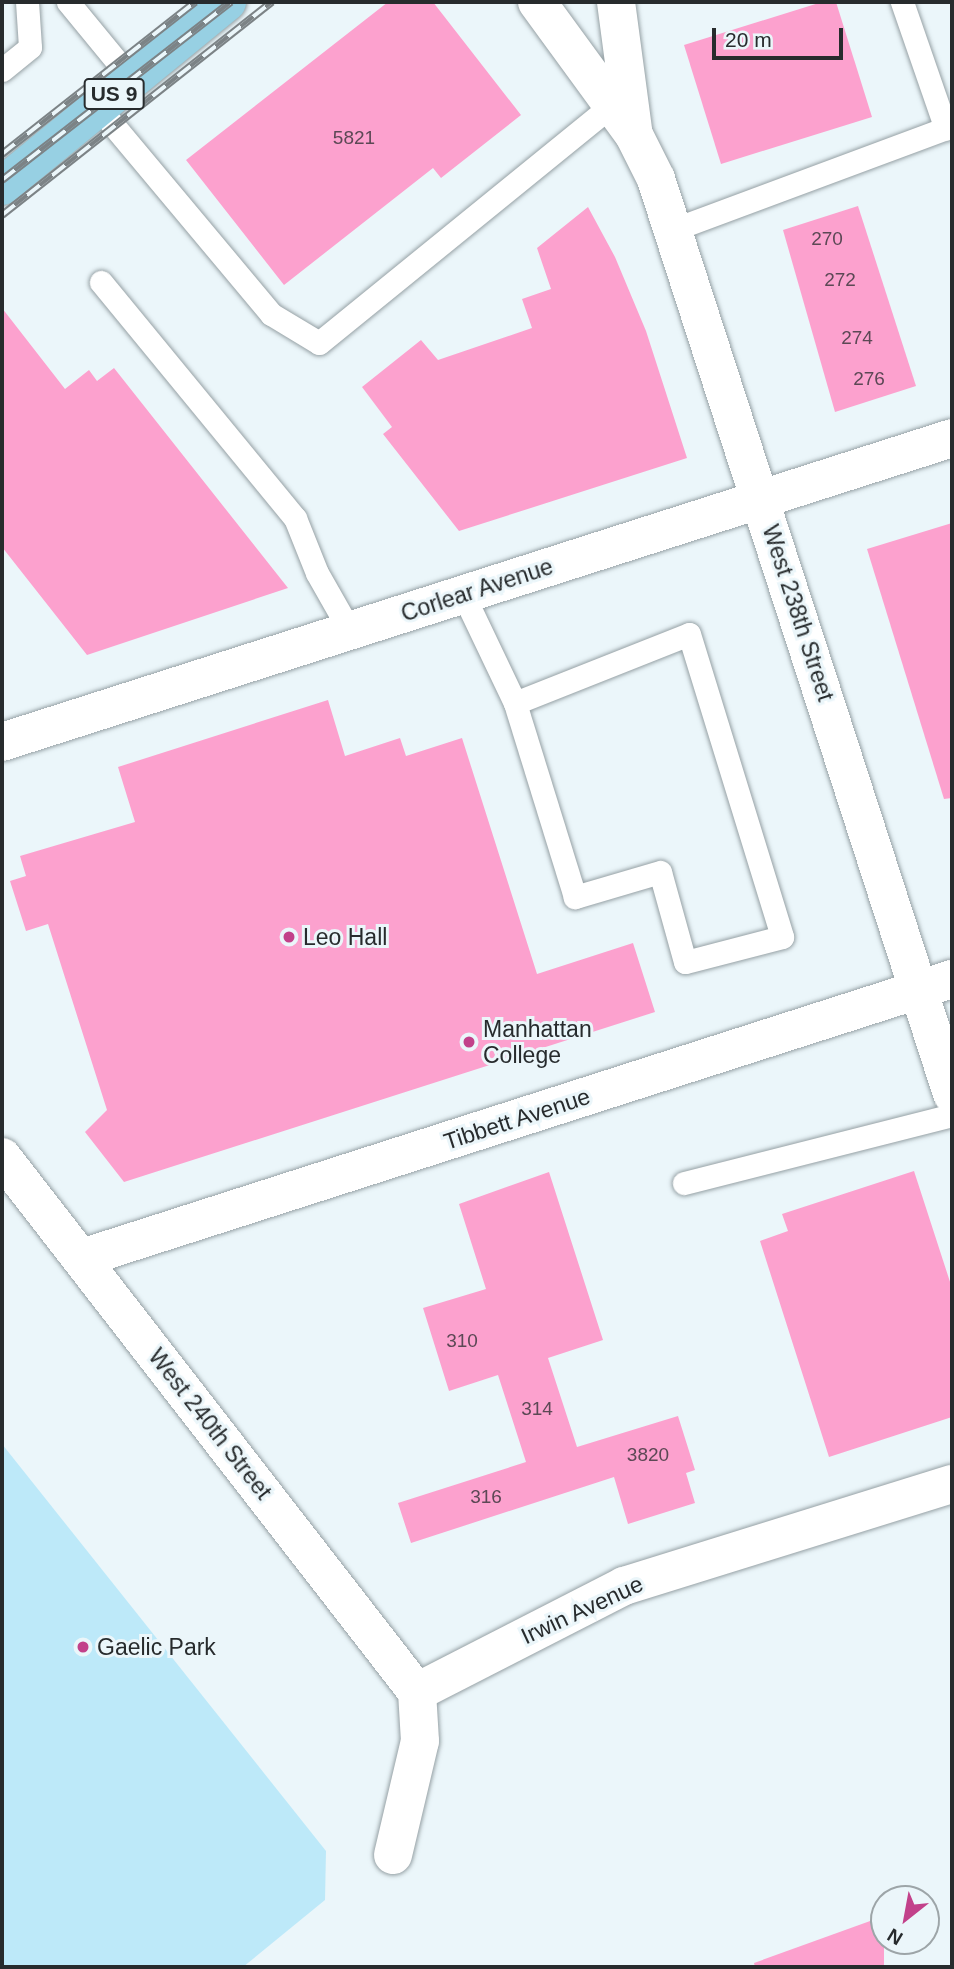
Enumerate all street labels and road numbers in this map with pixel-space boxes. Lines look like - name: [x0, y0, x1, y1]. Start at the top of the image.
- road number: US 9: [82, 76, 146, 112]
- street label: West 238th Street: [756, 521, 840, 705]
- street label: Corlear Avenue: [397, 552, 557, 628]
- street label: Tibbett Avenue: [440, 1082, 594, 1156]
- street label: West 240th Street: [143, 1343, 277, 1505]
- street label: Irwin Avenue: [516, 1569, 648, 1651]

